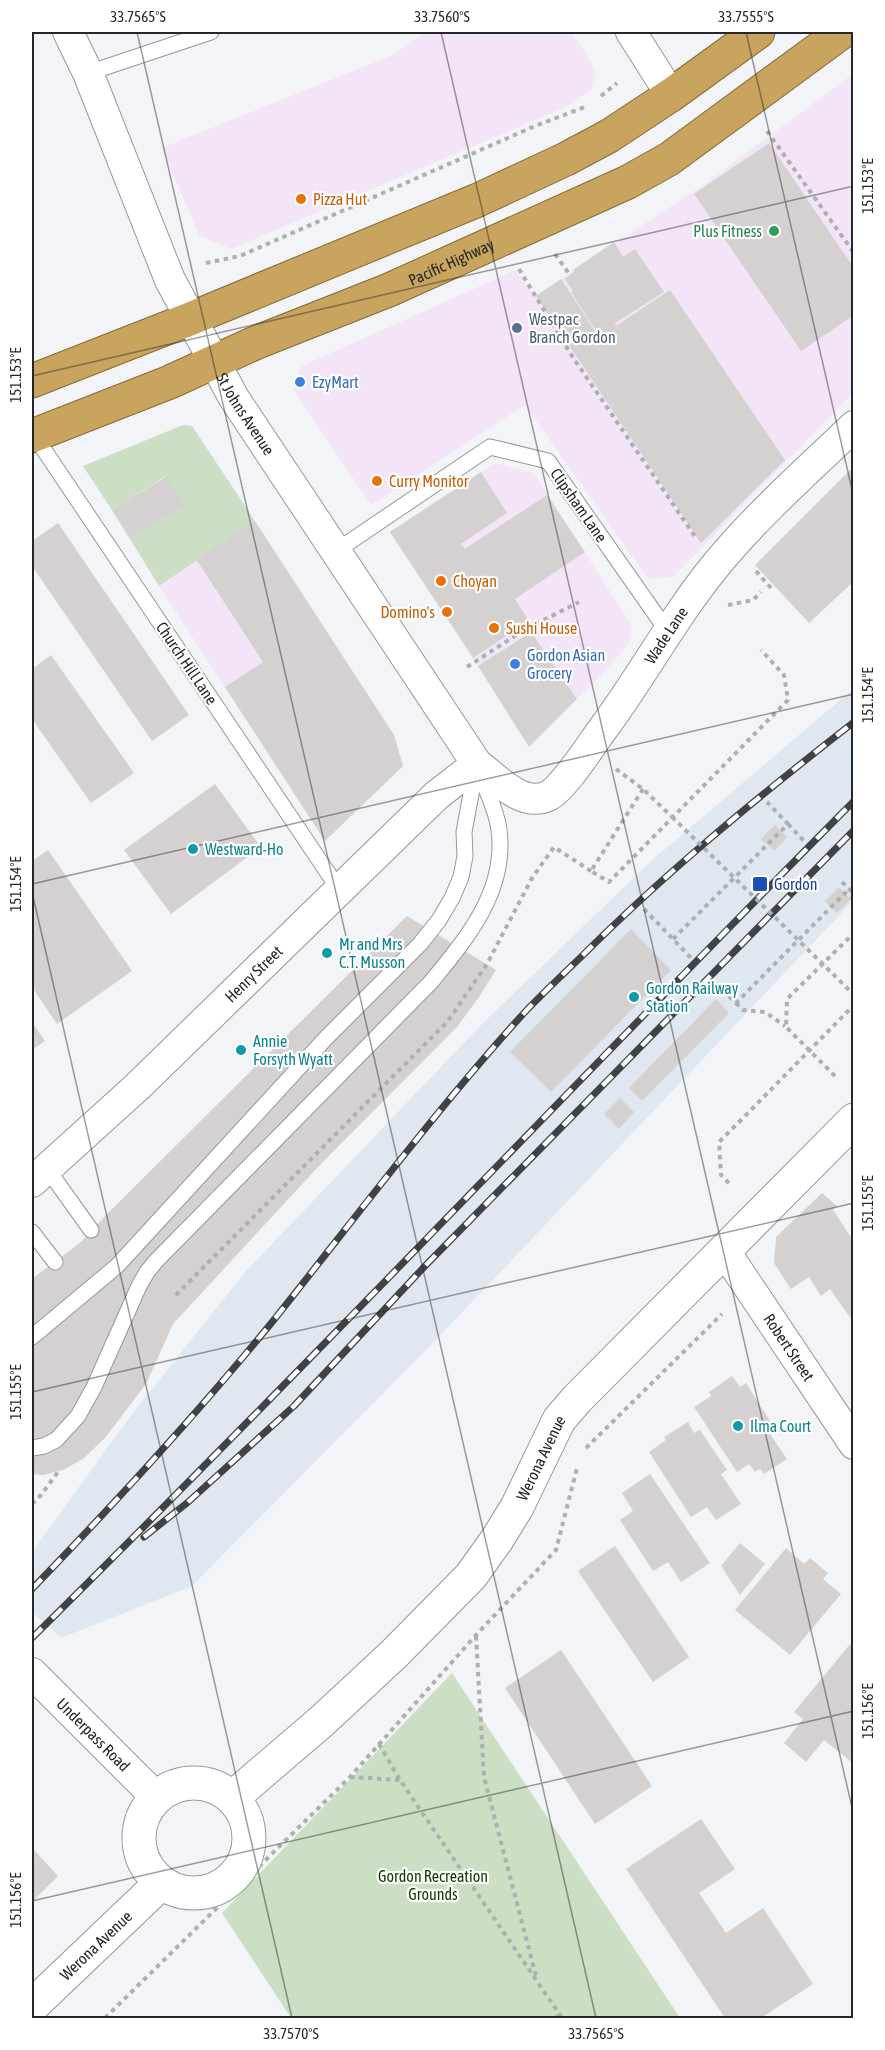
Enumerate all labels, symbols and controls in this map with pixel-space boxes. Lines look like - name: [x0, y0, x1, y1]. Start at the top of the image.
- text: 33.7565°S: [110, 8, 166, 25]
- text: 33.7560°S: [414, 8, 470, 25]
- text: 33.7555°S: [718, 8, 774, 25]
- text: 151.153°E: [859, 158, 876, 214]
- place label: Pizza Hut: [313, 190, 367, 208]
- marker: Pizza Hut: [294, 192, 308, 206]
- place label: Plus Fitness: [693, 222, 762, 240]
- marker: Plus Fitness: [767, 224, 781, 238]
- street label: Pacific Highway: [406, 235, 498, 289]
- place label: Westpac Branch Gordon: [529, 310, 616, 346]
- marker: Westpac Branch Gordon: [510, 321, 524, 335]
- text: 151.153°E: [7, 347, 24, 403]
- street label: St Johns Avenue: [213, 370, 278, 458]
- place label: EzyMart: [312, 373, 359, 392]
- marker: EzyMart: [293, 375, 307, 389]
- street label: Clipsham Lane: [546, 465, 611, 546]
- place label: Curry Monitor: [389, 472, 469, 491]
- marker: Curry Monitor: [370, 474, 384, 488]
- place label: Choyan: [453, 572, 497, 591]
- marker: Choyan: [434, 574, 448, 588]
- place label: Domino's: [380, 603, 435, 621]
- street label: Wade Lane: [641, 603, 691, 667]
- marker: Domino's: [440, 605, 454, 619]
- street label: Church Hill Lane: [153, 618, 221, 708]
- place label: Sushi House: [506, 619, 577, 637]
- marker: Sushi House: [487, 621, 501, 635]
- place label: Gordon Asian Grocery: [527, 646, 605, 683]
- marker: Gordon Asian Grocery: [508, 657, 522, 671]
- text: 151.154°E: [859, 667, 876, 723]
- place label: Westward-Ho: [205, 840, 284, 858]
- marker: Westward-Ho: [186, 842, 200, 856]
- text: 151.154°E: [7, 856, 24, 912]
- marker: Gordon: [751, 875, 769, 893]
- place label: Gordon: [774, 875, 818, 893]
- place label: Mr and Mrs C.T. Musson: [339, 935, 405, 971]
- street label: Henry Street: [221, 942, 286, 1006]
- marker: Mr and Mrs C.T. Musson: [320, 946, 334, 960]
- place label: Gordon Railway Station: [646, 979, 739, 1015]
- marker: Gordon Railway Station: [627, 990, 641, 1004]
- place label: Annie Forsyth Wyatt: [253, 1032, 333, 1069]
- marker: Annie Forsyth Wyatt: [234, 1043, 248, 1057]
- text: 151.155°E: [859, 1175, 876, 1231]
- street label: Robert Street: [760, 1310, 818, 1384]
- text: 151.155°E: [7, 1364, 24, 1420]
- street label: Werona Avenue: [513, 1411, 569, 1503]
- place label: Ilma Court: [750, 1417, 811, 1435]
- marker: Ilma Court: [731, 1419, 745, 1433]
- text: 151.156°E: [859, 1683, 876, 1739]
- street label: Underpass Road: [53, 1694, 134, 1775]
- park label: Gordon Recreation Grounds: [378, 1867, 488, 1903]
- text: 151.156°E: [7, 1872, 24, 1928]
- street label: Werona Avenue: [56, 1907, 135, 1984]
- text: 33.7570°S: [263, 2025, 319, 2042]
- text: 33.7565°S: [568, 2025, 624, 2042]

